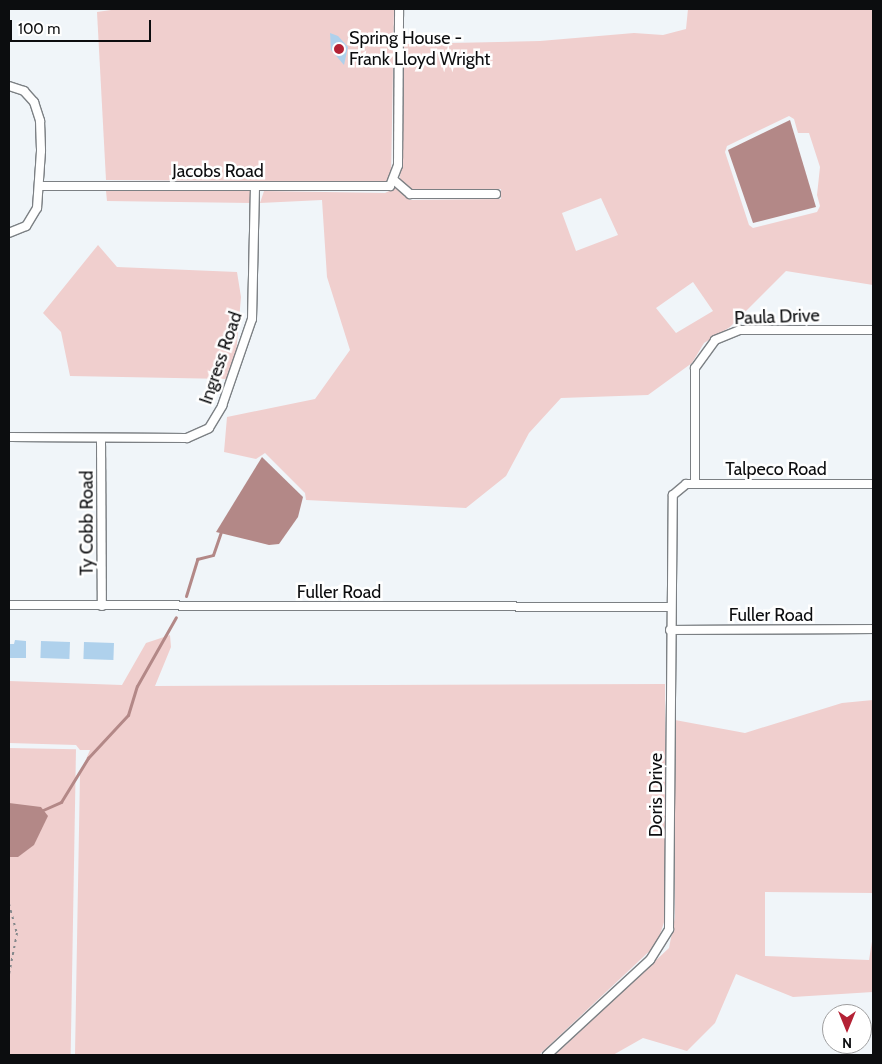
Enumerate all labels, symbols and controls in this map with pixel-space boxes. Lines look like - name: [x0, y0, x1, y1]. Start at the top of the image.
- scale bar: [12, 10, 154, 42]
- text: 100 m: [18, 20, 60, 38]
- place label: Spring House - Frank Lloyd Wright: [349, 28, 490, 70]
- marker: Spring House - Frank Lloyd Wright: [333, 43, 345, 55]
- street label: Jacobs Road: [172, 160, 264, 182]
- street label: Paula Drive: [734, 305, 820, 329]
- street label: Ingress Road: [195, 309, 247, 407]
- street label: Talpeco Road: [725, 458, 827, 480]
- street label: Ty Cobb Road: [76, 470, 98, 576]
- street label: Fuller Road: [297, 581, 381, 603]
- street label: Fuller Road: [729, 604, 813, 626]
- street label: Doris Drive: [645, 753, 667, 837]
- north arrow: [822, 1004, 872, 1054]
- text: N: [842, 1034, 852, 1052]

